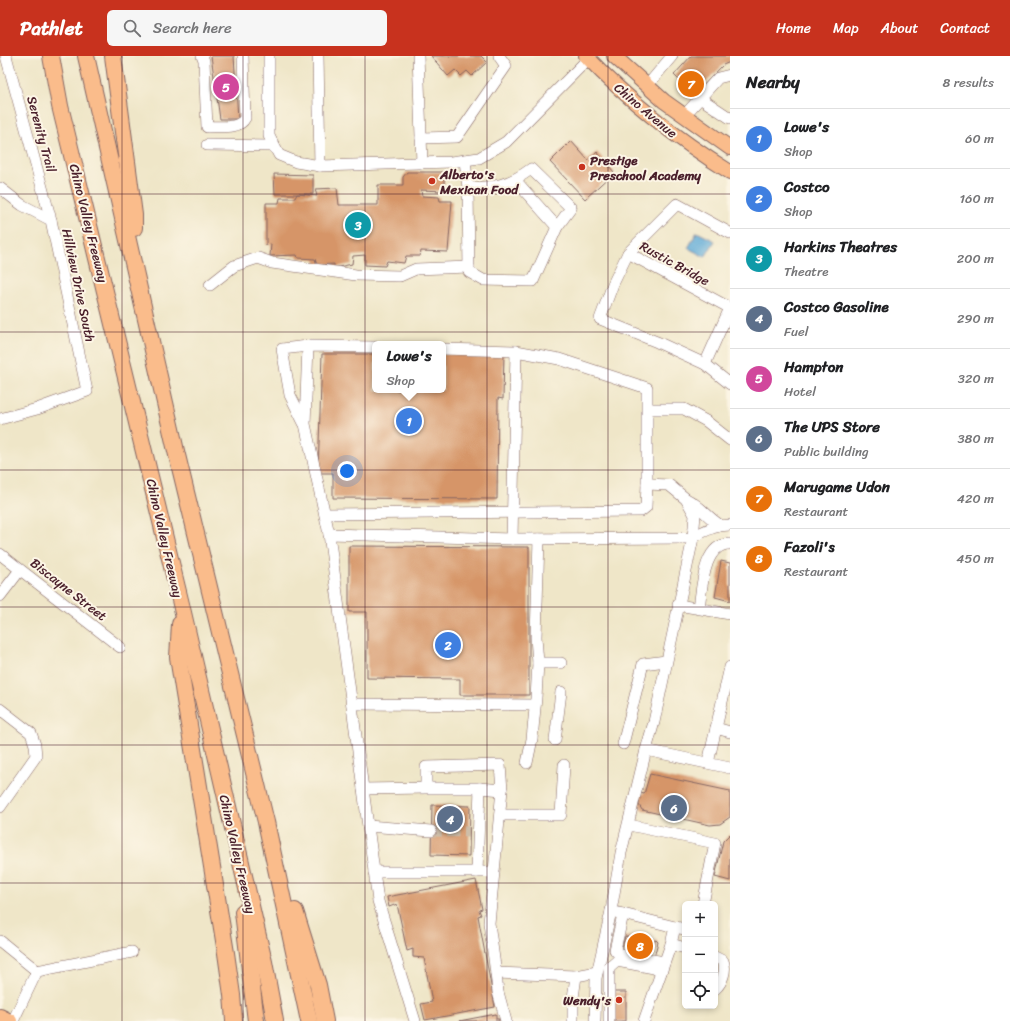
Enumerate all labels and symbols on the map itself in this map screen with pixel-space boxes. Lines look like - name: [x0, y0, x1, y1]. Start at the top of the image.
- pin: 7: [678, 69, 704, 99]
- pin: 5: [213, 72, 239, 102]
- street label: Chino Avenue: [609, 77, 683, 144]
- street label: Serenity Trail: [20, 93, 63, 175]
- place label: Prestige Preschool Academy: [590, 149, 701, 187]
- street label: Chino Valley Freeway: [63, 161, 114, 285]
- marker: Prestige Preschool Academy: [577, 162, 587, 172]
- place label: Alberto's Mexican Food: [439, 163, 519, 201]
- marker: Alberto's Mexican Food: [427, 176, 437, 186]
- pin: 3: [345, 210, 371, 240]
- street label: Hillview Drive South: [55, 226, 102, 344]
- street label: Rustic Bridge: [635, 235, 714, 292]
- pin: 1: [396, 406, 422, 436]
- your location: [337, 461, 357, 481]
- street label: Chino Valley Freeway: [140, 476, 189, 600]
- street label: Biscayne Street: [25, 552, 112, 627]
- pin: 2: [435, 630, 461, 660]
- street label: Chino Valley Freeway: [213, 792, 262, 916]
- pin: 6: [661, 793, 687, 823]
- pin: 4: [437, 804, 463, 834]
- pin: 8: [627, 931, 653, 961]
- place label: Wendy's: [563, 989, 612, 1012]
- marker: Wendy's: [614, 995, 624, 1005]

